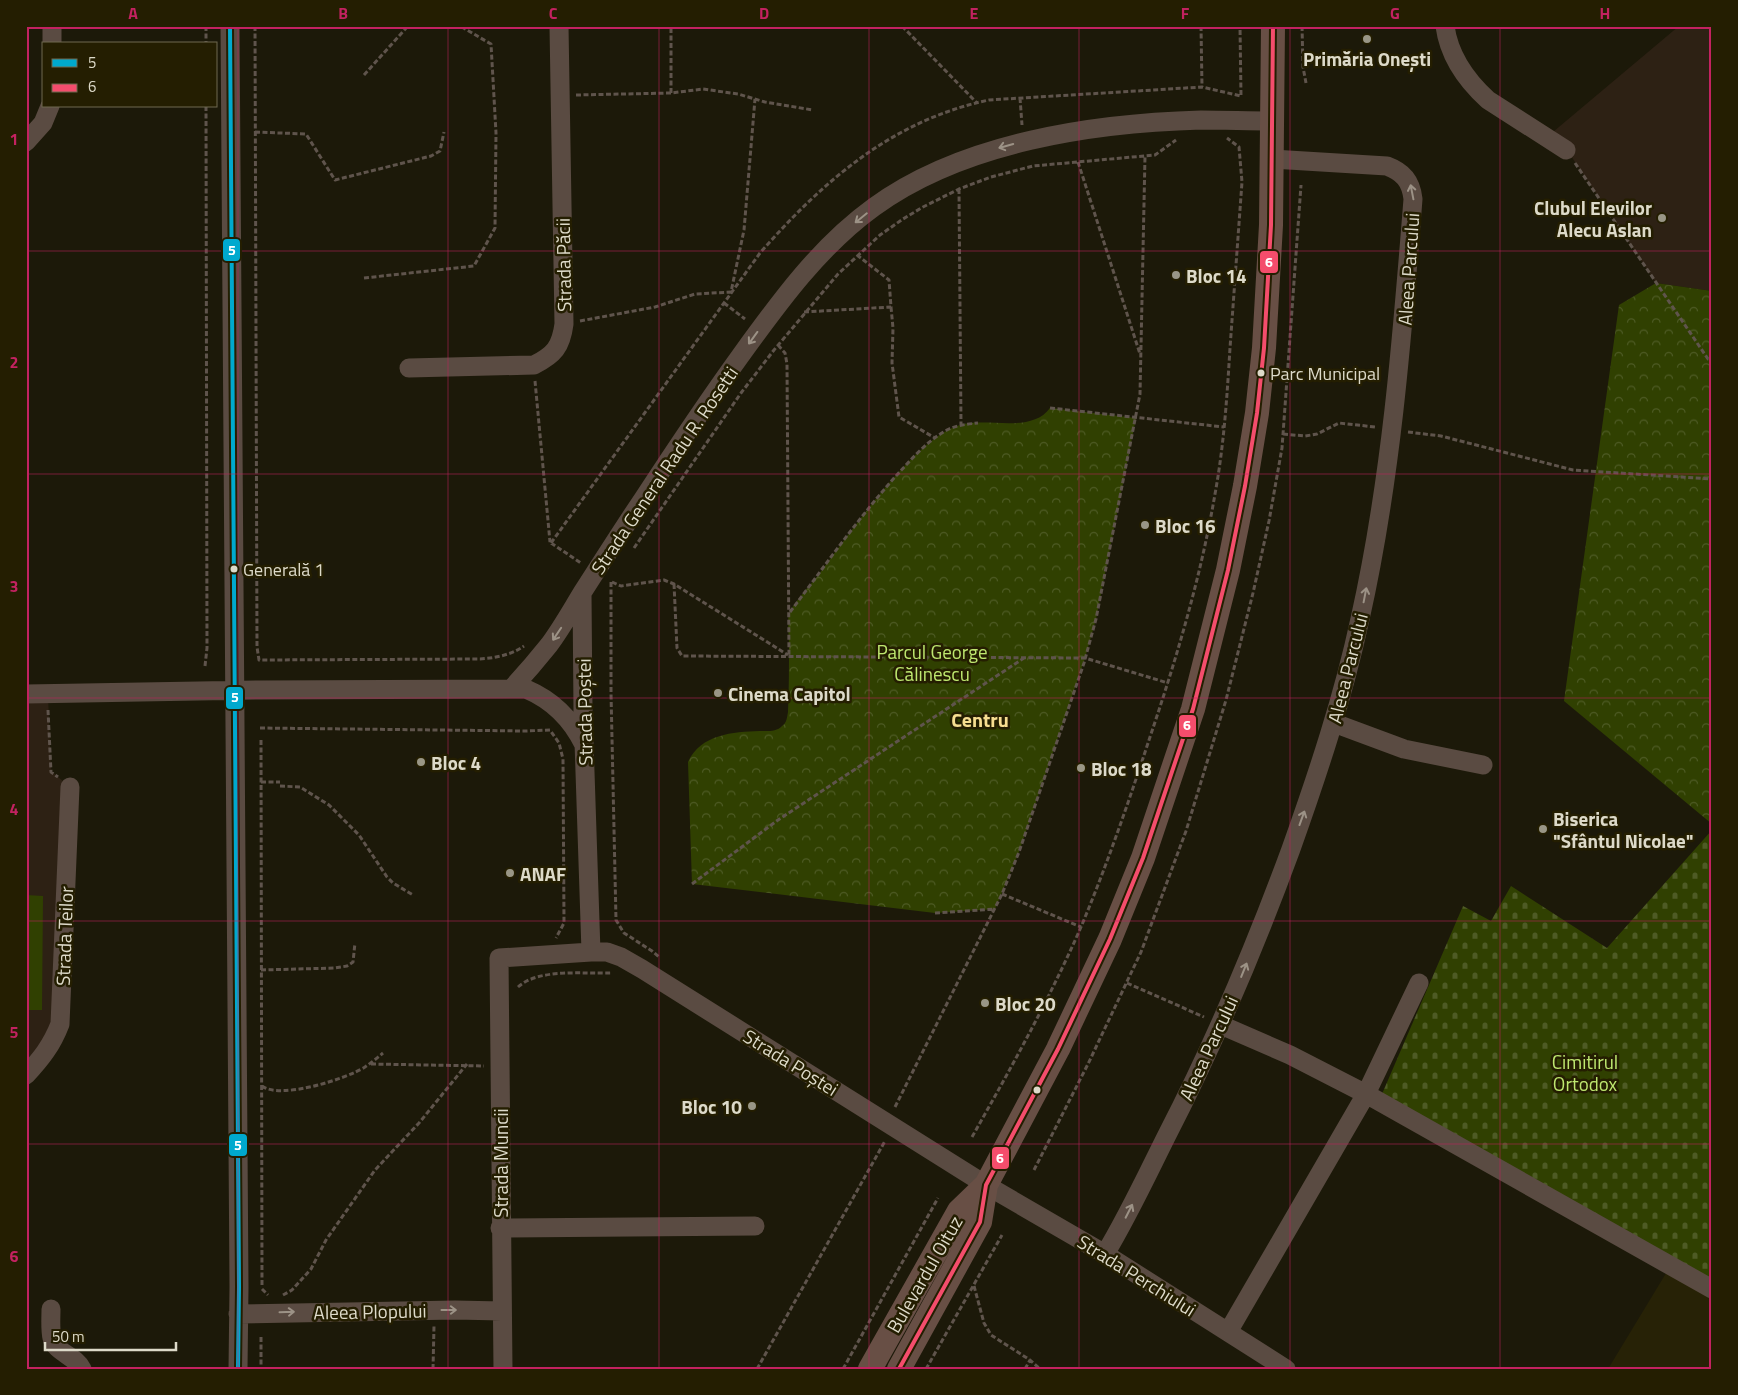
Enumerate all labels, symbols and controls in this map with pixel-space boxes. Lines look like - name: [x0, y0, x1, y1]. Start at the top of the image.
- text: A: [128, 1, 138, 25]
- text: B: [338, 1, 348, 25]
- text: C: [549, 1, 558, 25]
- text: D: [759, 1, 769, 25]
- text: E: [970, 1, 979, 25]
- text: F: [1181, 1, 1190, 25]
- text: G: [1390, 1, 1400, 25]
- text: H: [1600, 1, 1610, 25]
- marker: Primăria Onești: [1361, 33, 1373, 45]
- legend: [42, 42, 218, 108]
- place label: Primăria Onești: [1303, 44, 1431, 73]
- text: 5: [88, 51, 96, 74]
- text: 6: [88, 75, 96, 98]
- text: 1: [10, 127, 18, 151]
- one-way arrow: [998, 142, 1014, 152]
- one-way arrow: [1406, 185, 1416, 201]
- place label: Clubul Elevilor Alecu Aslan: [1534, 193, 1652, 244]
- one-way arrow: [855, 212, 868, 223]
- street label: Aleea Parcului: [1390, 212, 1426, 326]
- marker: Clubul Elevilor Alecu Aslan: [1656, 212, 1668, 224]
- street label: Strada Păcii: [548, 218, 578, 312]
- line badge: 5: [222, 238, 241, 262]
- text: 5: [228, 239, 236, 260]
- line badge: 6: [1259, 250, 1279, 274]
- text: 6: [1265, 251, 1273, 272]
- place label: Bloc 14: [1186, 261, 1247, 290]
- marker: Bloc 14: [1170, 269, 1182, 281]
- one-way arrow: [748, 331, 758, 345]
- text: 2: [10, 350, 18, 374]
- street label: Strada General Radu R. Rosetti: [583, 360, 745, 580]
- place label: Parc Municipal: [1270, 360, 1380, 387]
- marker: Parc Municipal: [1256, 368, 1266, 378]
- place label: Bloc 16: [1155, 511, 1216, 540]
- marker: Bloc 16: [1139, 519, 1151, 531]
- place label: Generală 1: [243, 556, 324, 583]
- marker: Generală 1: [229, 564, 239, 574]
- text: 3: [10, 574, 18, 598]
- one-way arrow: [1361, 587, 1370, 603]
- street label: Aleea Parcului: [1319, 610, 1375, 726]
- one-way arrow: [552, 627, 562, 641]
- park label: Parcul George Călinescu: [876, 637, 988, 688]
- street label: Strada Poștei: [569, 658, 599, 766]
- place label: Cinema Capitol: [728, 679, 851, 708]
- line badge: 5: [225, 686, 244, 710]
- text: 5: [231, 686, 239, 707]
- marker: Cinema Capitol: [712, 687, 724, 699]
- district label: Centru: [951, 704, 1009, 735]
- line badge: 6: [1178, 714, 1197, 738]
- text: 6: [1183, 714, 1191, 735]
- place label: Bloc 4: [431, 748, 481, 777]
- place label: Bloc 18: [1091, 754, 1152, 783]
- marker: Bloc 4: [415, 756, 427, 768]
- marker: Bloc 18: [1075, 762, 1087, 774]
- text: 4: [10, 797, 19, 821]
- place label: Biserica "Sfântul Nicolae": [1553, 804, 1693, 855]
- one-way arrow: [1298, 811, 1307, 827]
- marker: Biserica "Sfântul Nicolae": [1537, 823, 1549, 835]
- place label: ANAF: [520, 859, 566, 888]
- marker: ANAF: [504, 867, 516, 879]
- street label: Strada Teilor: [48, 885, 80, 986]
- one-way arrow: [1239, 963, 1249, 978]
- place label: Bloc 20: [995, 989, 1056, 1018]
- street label: Aleea Parcului: [1171, 991, 1245, 1105]
- marker: Bloc 20: [979, 997, 991, 1009]
- text: 5: [10, 1020, 19, 1044]
- street label: Strada Poștei: [738, 1021, 844, 1103]
- park label: Cimitirul Ortodox: [1552, 1047, 1618, 1098]
- unlabelled marker: [1032, 1085, 1042, 1095]
- place label: Bloc 10: [681, 1092, 742, 1121]
- marker: Bloc 10: [746, 1100, 758, 1112]
- street label: Strada Muncii: [486, 1108, 515, 1218]
- line badge: 5: [228, 1133, 248, 1157]
- text: 5: [234, 1134, 242, 1155]
- line badge: 6: [991, 1146, 1010, 1170]
- text: 6: [996, 1147, 1004, 1168]
- one-way arrow: [1124, 1204, 1134, 1219]
- street label: Bulevardul Oituz: [879, 1210, 969, 1338]
- street label: Strada Perchiului: [1072, 1227, 1202, 1323]
- text: 6: [10, 1244, 19, 1268]
- street label: Aleea Plopului: [313, 1296, 427, 1326]
- one-way arrow: [440, 1305, 457, 1315]
- one-way arrow: [278, 1308, 294, 1317]
- scale bar: [45, 1320, 176, 1352]
- text: 50 m: [52, 1325, 85, 1348]

